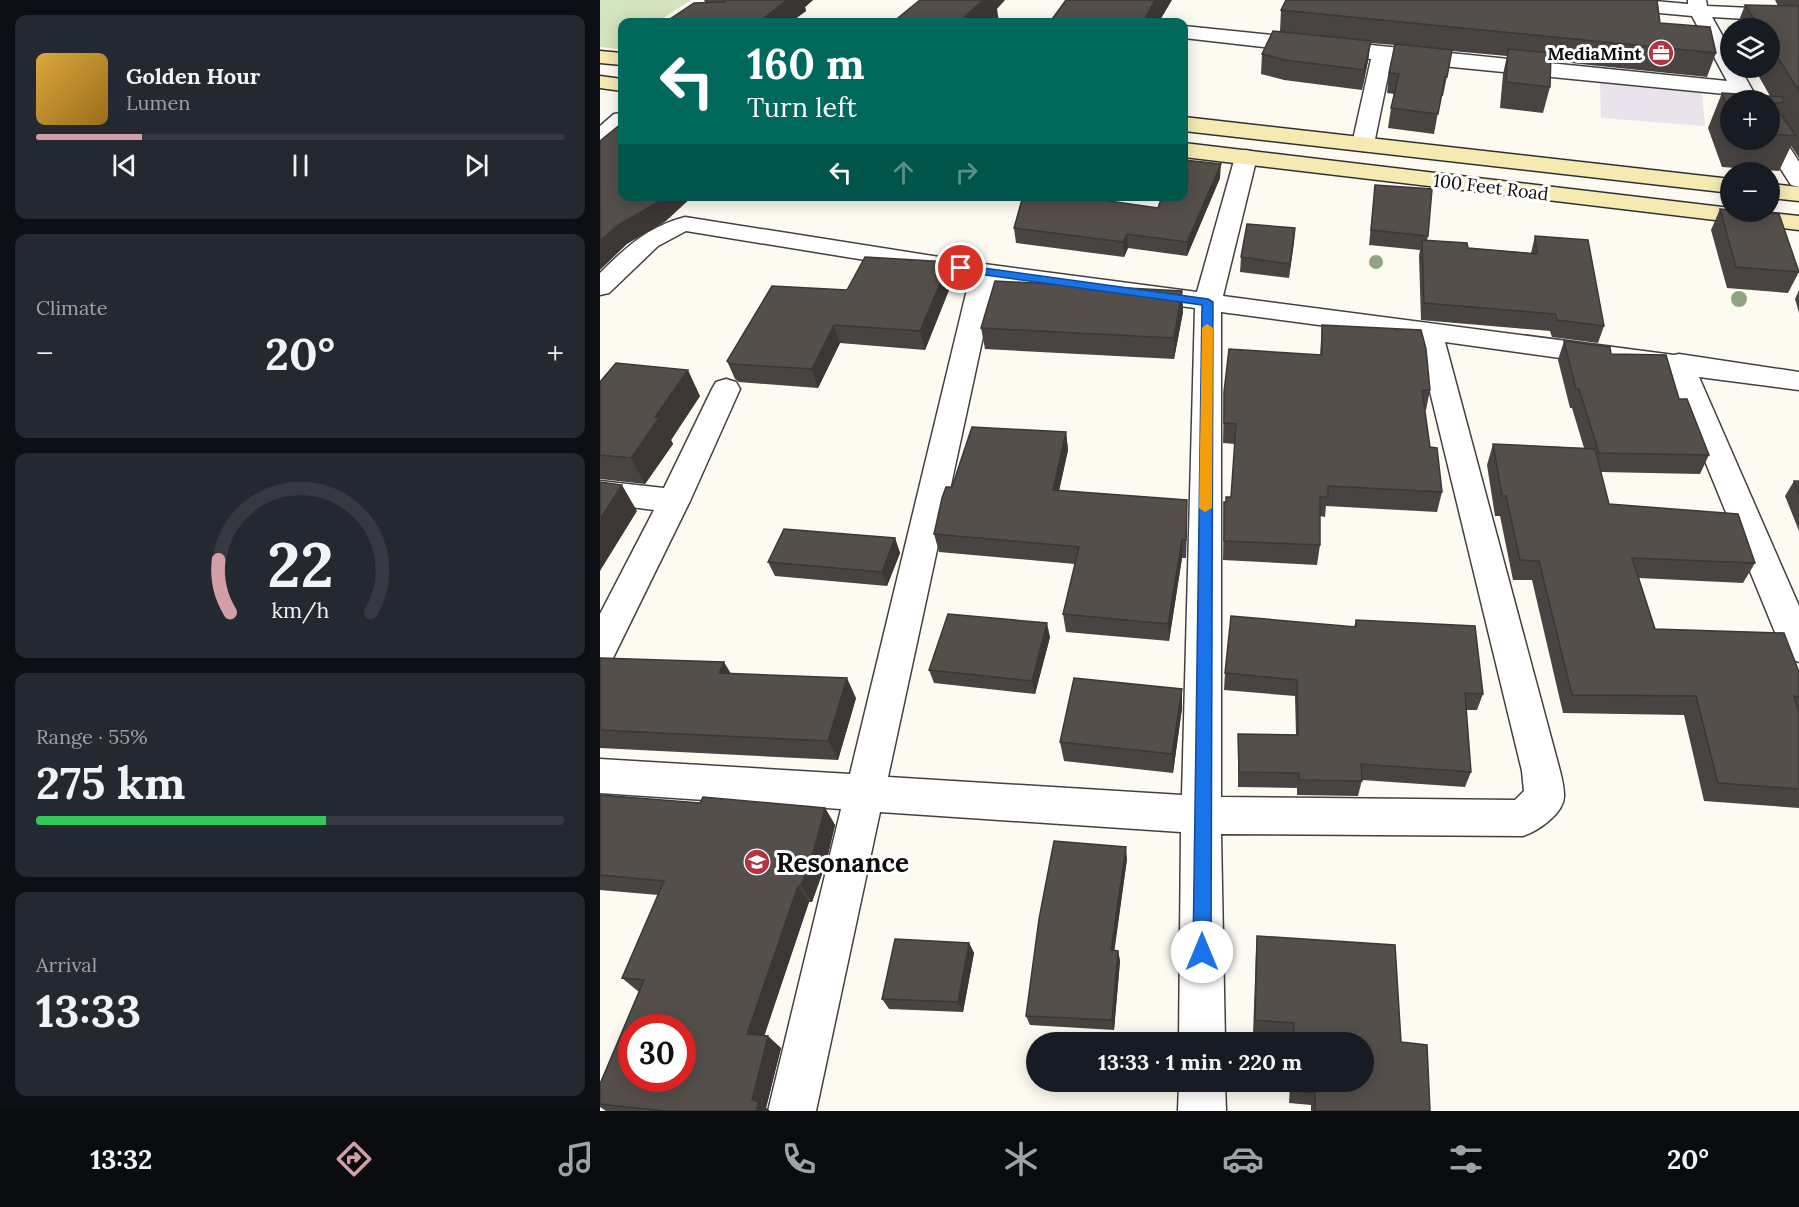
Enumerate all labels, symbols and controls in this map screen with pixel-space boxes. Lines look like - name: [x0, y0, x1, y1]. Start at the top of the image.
- map controls: [1720, 18, 1780, 222]
- button: layers: [1720, 18, 1780, 78]
- text: 160 m: [747, 37, 865, 91]
- office icon: MediaMint: [1646, 38, 1676, 68]
- icon: left: [648, 42, 726, 120]
- place label: MediaMint: [1547, 42, 1643, 65]
- text: Golden Hour: [126, 62, 260, 90]
- text: Lumen: [126, 90, 190, 115]
- text: Turn left: [747, 90, 857, 124]
- button: +: [1720, 90, 1780, 150]
- icon: previous: [108, 149, 141, 182]
- icon: pause: [284, 149, 317, 182]
- icon: next: [460, 149, 493, 182]
- icon: left: [824, 156, 857, 189]
- icon: ahead: [887, 156, 920, 189]
- icon: right: [950, 156, 983, 189]
- button: −: [1720, 162, 1780, 222]
- street label: 100 Feet Road: [1432, 169, 1550, 206]
- pin: [935, 242, 986, 293]
- icon: arrive: [944, 251, 977, 284]
- text: Climate: [36, 295, 108, 320]
- text: 20°: [265, 325, 335, 382]
- text: −: [36, 332, 54, 374]
- text: +: [546, 332, 564, 374]
- text: 22: [267, 524, 333, 604]
- text: km/h: [271, 596, 329, 624]
- text: Range · 55%: [36, 724, 148, 749]
- text: 275 km: [36, 754, 185, 811]
- place label: Resonance: [776, 846, 909, 879]
- school or university icon: Resonance: [742, 847, 772, 877]
- position arrow: [1170, 920, 1234, 984]
- text: Arrival: [36, 952, 97, 977]
- text: 13:33: [36, 982, 141, 1039]
- speed limit sign: 30: [618, 1014, 696, 1092]
- text: 13:33 · 1 min · 220 m: [1098, 1048, 1302, 1076]
- icon: directions: [333, 1138, 375, 1180]
- icon: music: [555, 1138, 597, 1180]
- icon: phone: [778, 1138, 820, 1180]
- icon: climate: [1000, 1138, 1042, 1180]
- icon: car: [1222, 1138, 1264, 1180]
- icon: filters: [1445, 1138, 1487, 1180]
- text: 13:32: [90, 1142, 153, 1176]
- text: 20°: [1667, 1142, 1709, 1176]

